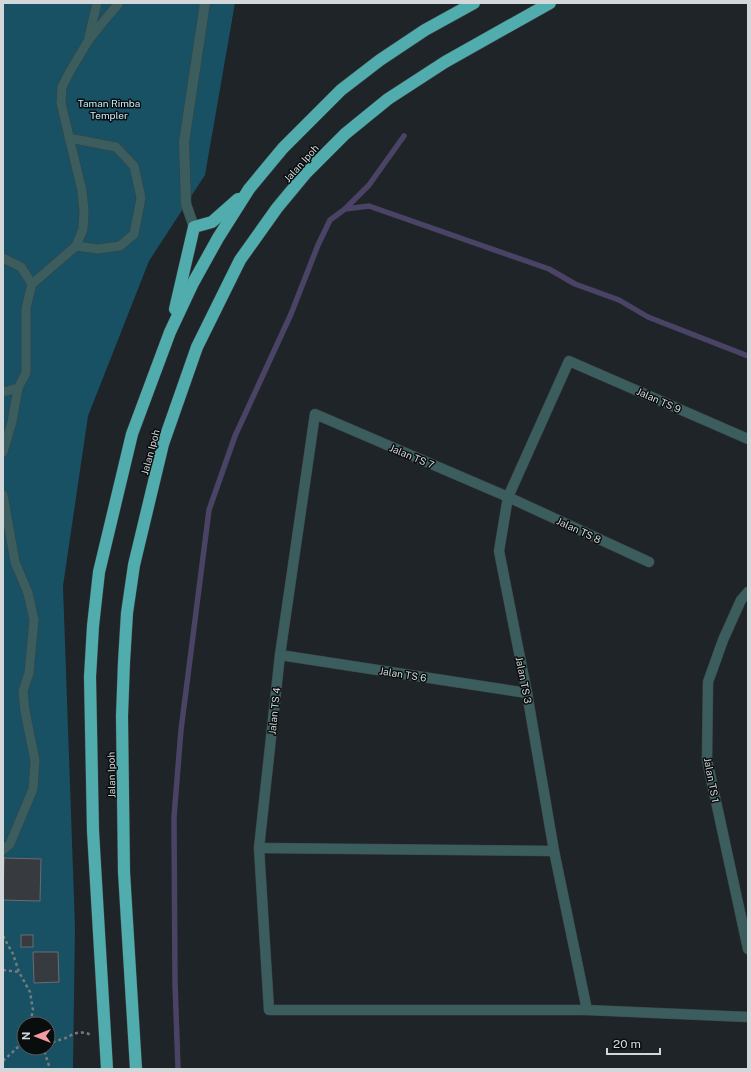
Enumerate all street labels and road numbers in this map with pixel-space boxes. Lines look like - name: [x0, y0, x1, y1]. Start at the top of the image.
- street label: Jalan Ipoh: [281, 142, 321, 184]
- street label: Jalan TS 9: [635, 385, 683, 415]
- street label: Jalan Ipoh: [138, 428, 162, 476]
- street label: Jalan TS 7: [388, 441, 436, 471]
- street label: Jalan TS 8: [555, 514, 603, 546]
- street label: Jalan TS 3: [514, 656, 534, 704]
- street label: Jalan TS 6: [379, 664, 427, 684]
- street label: Jalan TS 4: [266, 687, 282, 735]
- street label: Jalan Ipoh: [105, 752, 117, 798]
- street label: Jalan TS 1: [702, 757, 722, 803]

